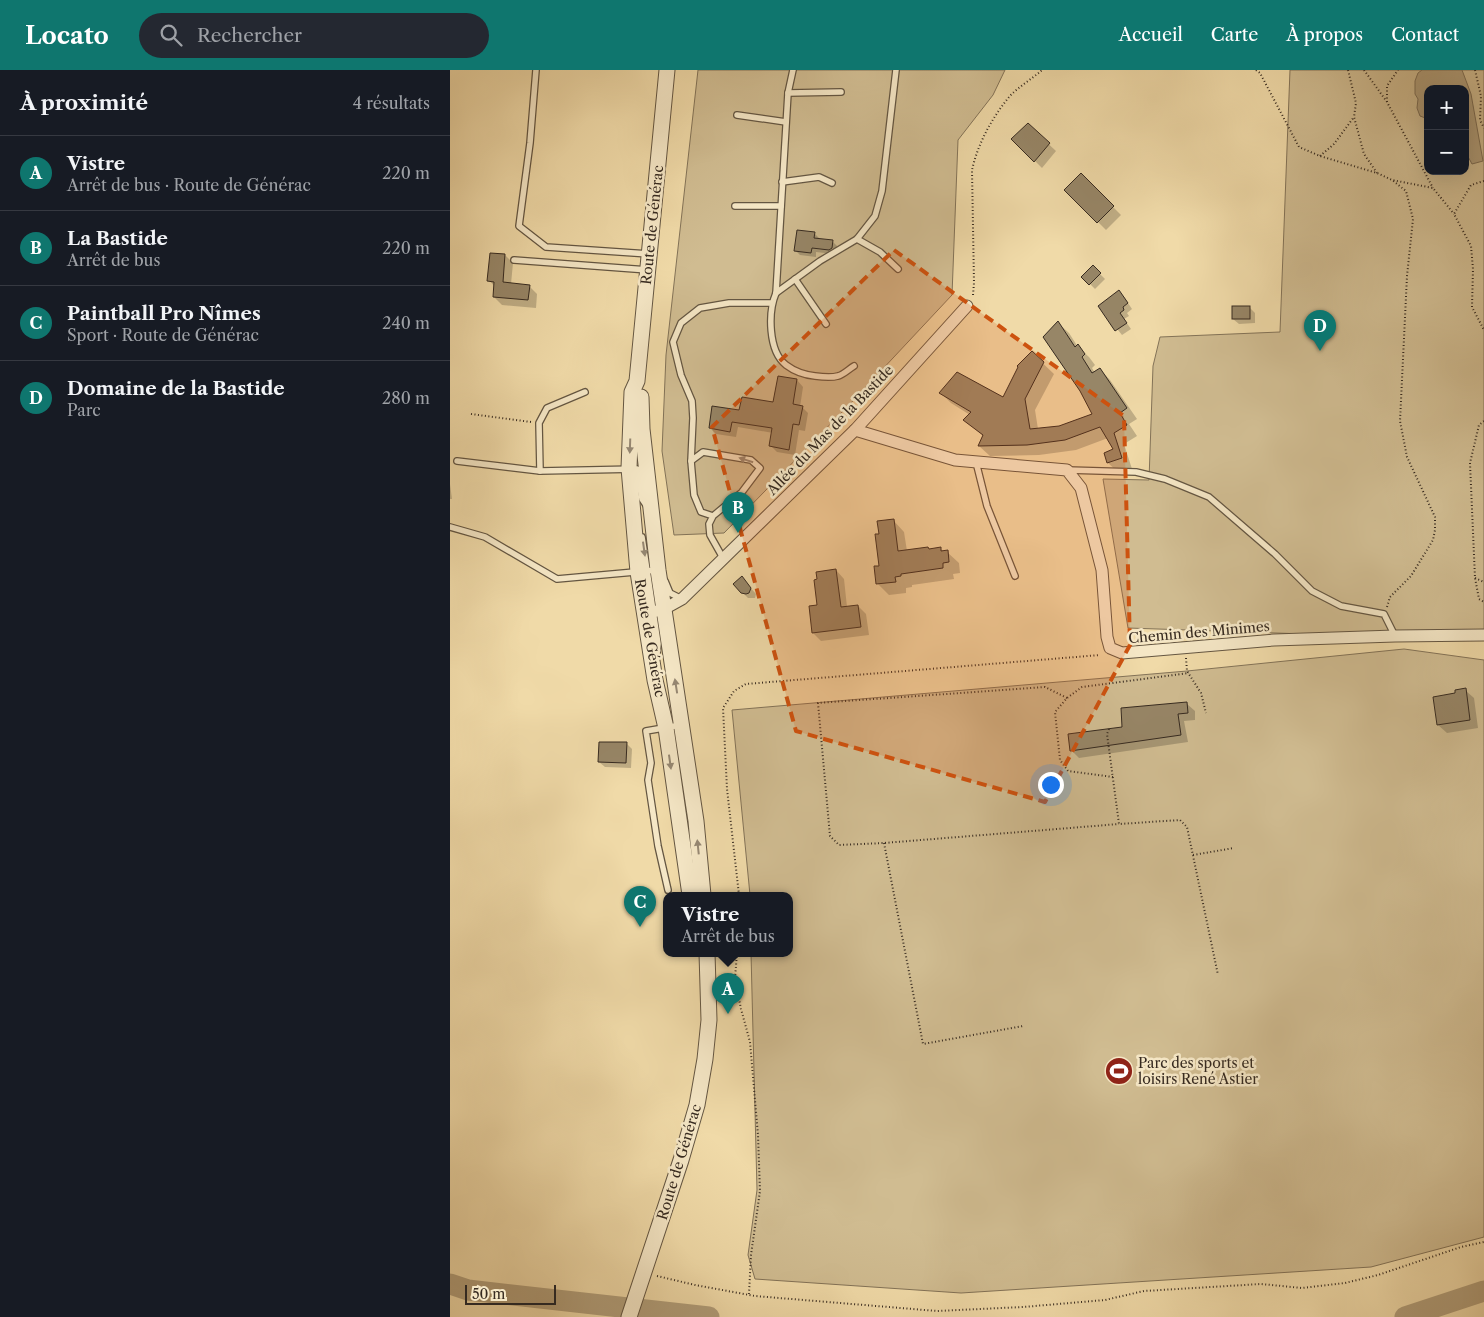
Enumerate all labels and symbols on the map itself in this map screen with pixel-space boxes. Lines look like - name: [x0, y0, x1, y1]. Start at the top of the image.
- street label: Route de Générac: [637, 164, 667, 286]
- pin: D: [1304, 310, 1336, 351]
- street label: Allée du Mas de la Bastide: [762, 361, 897, 500]
- one-way arrow: [625, 438, 633, 454]
- one-way arrow: [738, 456, 753, 464]
- pin: B: [722, 492, 754, 533]
- one-way arrow: [640, 541, 648, 557]
- street label: Route de Générac: [631, 577, 669, 699]
- street label: Chemin des Minimes: [1128, 617, 1270, 647]
- one-way arrow: [672, 677, 680, 693]
- one-way arrow: [666, 754, 674, 770]
- your location: [1038, 772, 1064, 798]
- one-way arrow: [694, 838, 702, 854]
- pin: C: [624, 886, 656, 927]
- pin: A: [712, 973, 744, 1014]
- place label: Parc des sports et loisirs René Astier: [1138, 1054, 1258, 1088]
- sports icon: Parc des sports et loisirs René Astier: [1104, 1056, 1134, 1086]
- street label: Route de Générac: [653, 1102, 705, 1222]
- scale bar: [465, 1282, 556, 1305]

